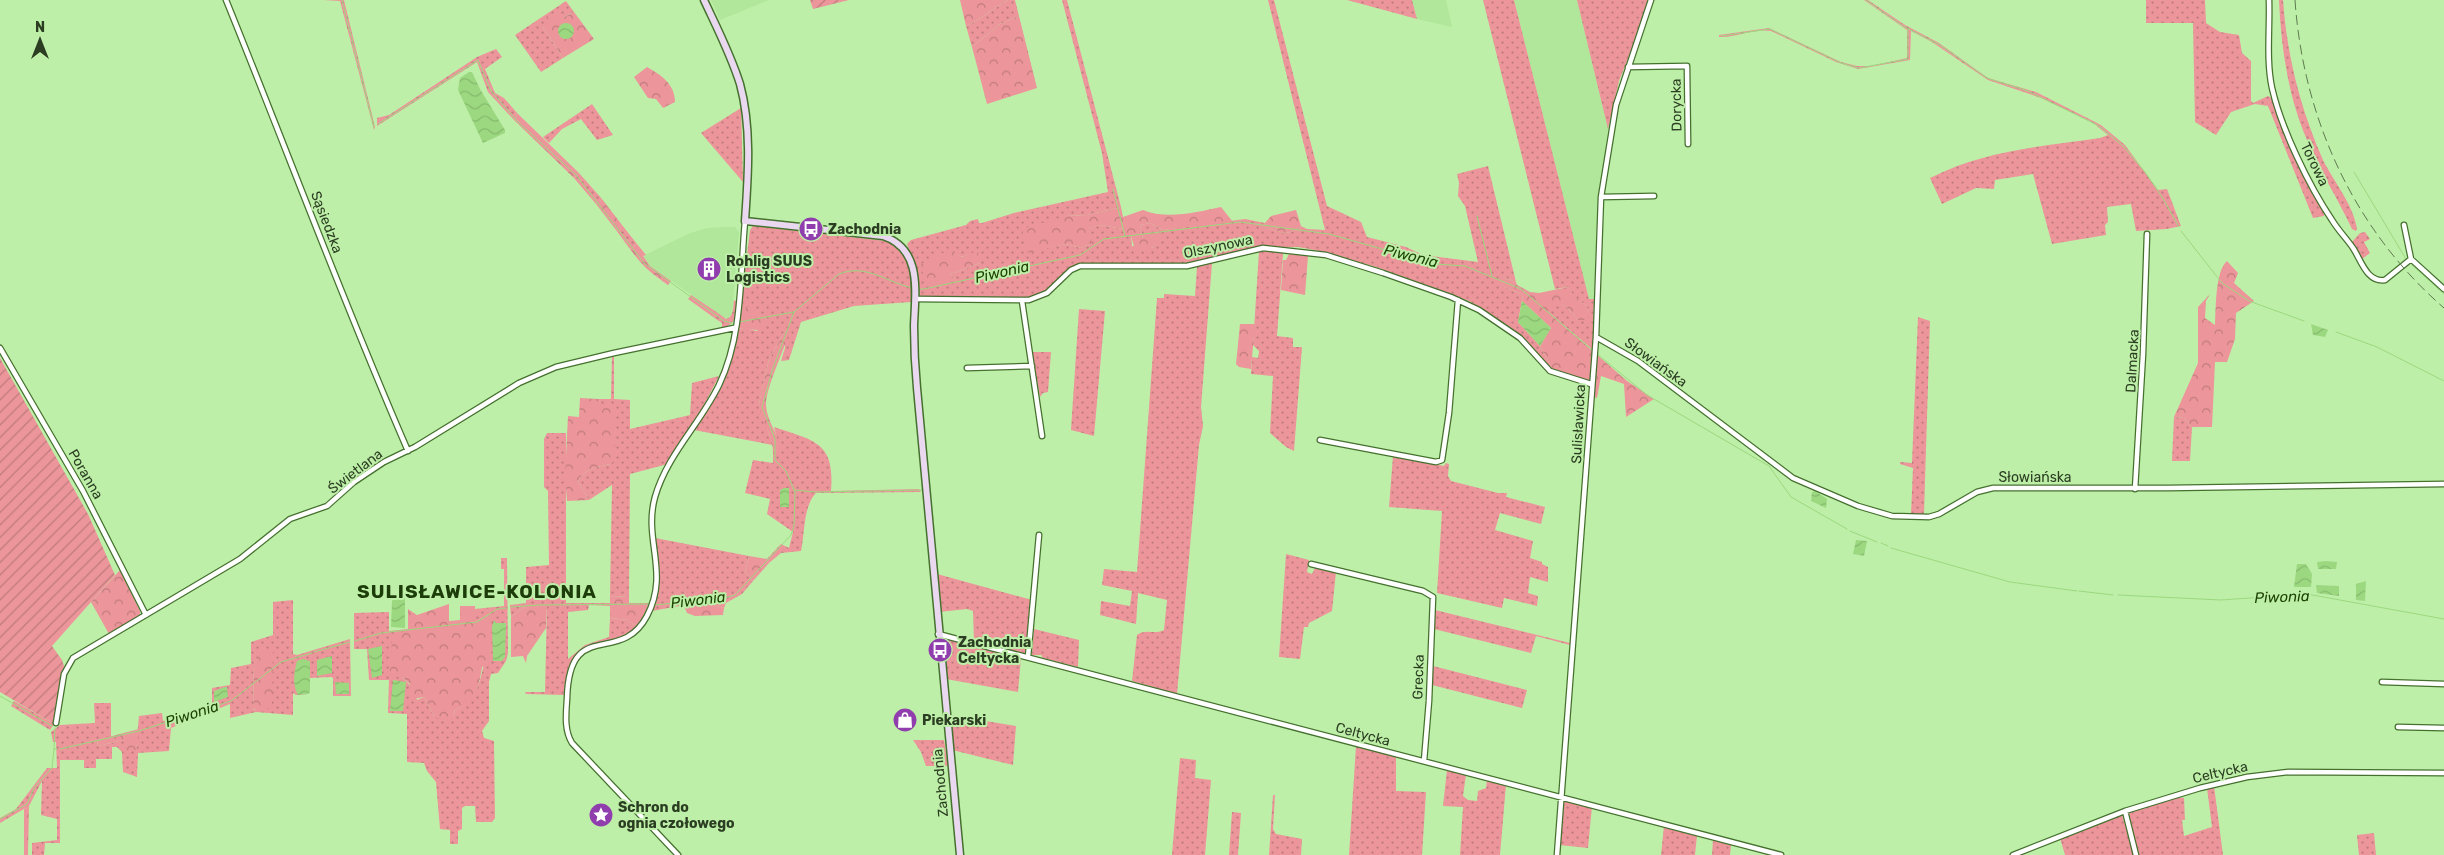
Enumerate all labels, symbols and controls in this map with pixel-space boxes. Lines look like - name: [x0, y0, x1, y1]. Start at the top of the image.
- north arrow: [15, 15, 65, 65]
- text: N: [35, 19, 45, 36]
- street label: Dorycka: [1668, 78, 1685, 132]
- street label: Torowa: [2297, 140, 2332, 189]
- street label: Sąsiedzka: [307, 189, 346, 256]
- bus stop icon: Zachodnia: [798, 216, 824, 242]
- place label: Zachodnia: [828, 221, 901, 238]
- street label: Olszynowa: [1182, 231, 1254, 262]
- water label: Piwonia: [1382, 241, 1440, 271]
- place label: Rohlig SUUS Logistics: [726, 253, 812, 286]
- building icon: Rohlig SUUS Logistics: [696, 256, 722, 282]
- water label: Piwonia: [973, 257, 1031, 287]
- street label: Dalmacka: [2122, 329, 2143, 393]
- street label: Słowiańska: [1621, 334, 1690, 391]
- street label: Sulisławicka: [1568, 384, 1589, 464]
- street label: Świetlana: [324, 445, 386, 497]
- street label: Poranna: [65, 446, 107, 502]
- street label: Słowiańska: [1998, 469, 2072, 486]
- district label: SULISŁAWICE-KOLONIA: [357, 580, 597, 603]
- water label: Piwonia: [2254, 587, 2310, 607]
- water label: Piwonia: [669, 588, 727, 612]
- place label: Zachodnia Celtycka: [958, 634, 1031, 667]
- bus stop icon: Zachodnia Celtycka: [927, 637, 953, 663]
- street label: Grecka: [1409, 654, 1428, 700]
- water label: Piwonia: [163, 697, 221, 731]
- shop icon: Piekarski: [892, 707, 918, 733]
- place label: Piekarski: [922, 712, 986, 729]
- street label: Celtycka: [1334, 719, 1392, 750]
- street label: Zachodnia: [929, 748, 952, 818]
- street label: Celtycka: [2191, 758, 2249, 787]
- place label: Schron do ognia czołowego: [618, 799, 735, 832]
- place icon: Schron do ognia czołowego: [588, 802, 614, 828]

